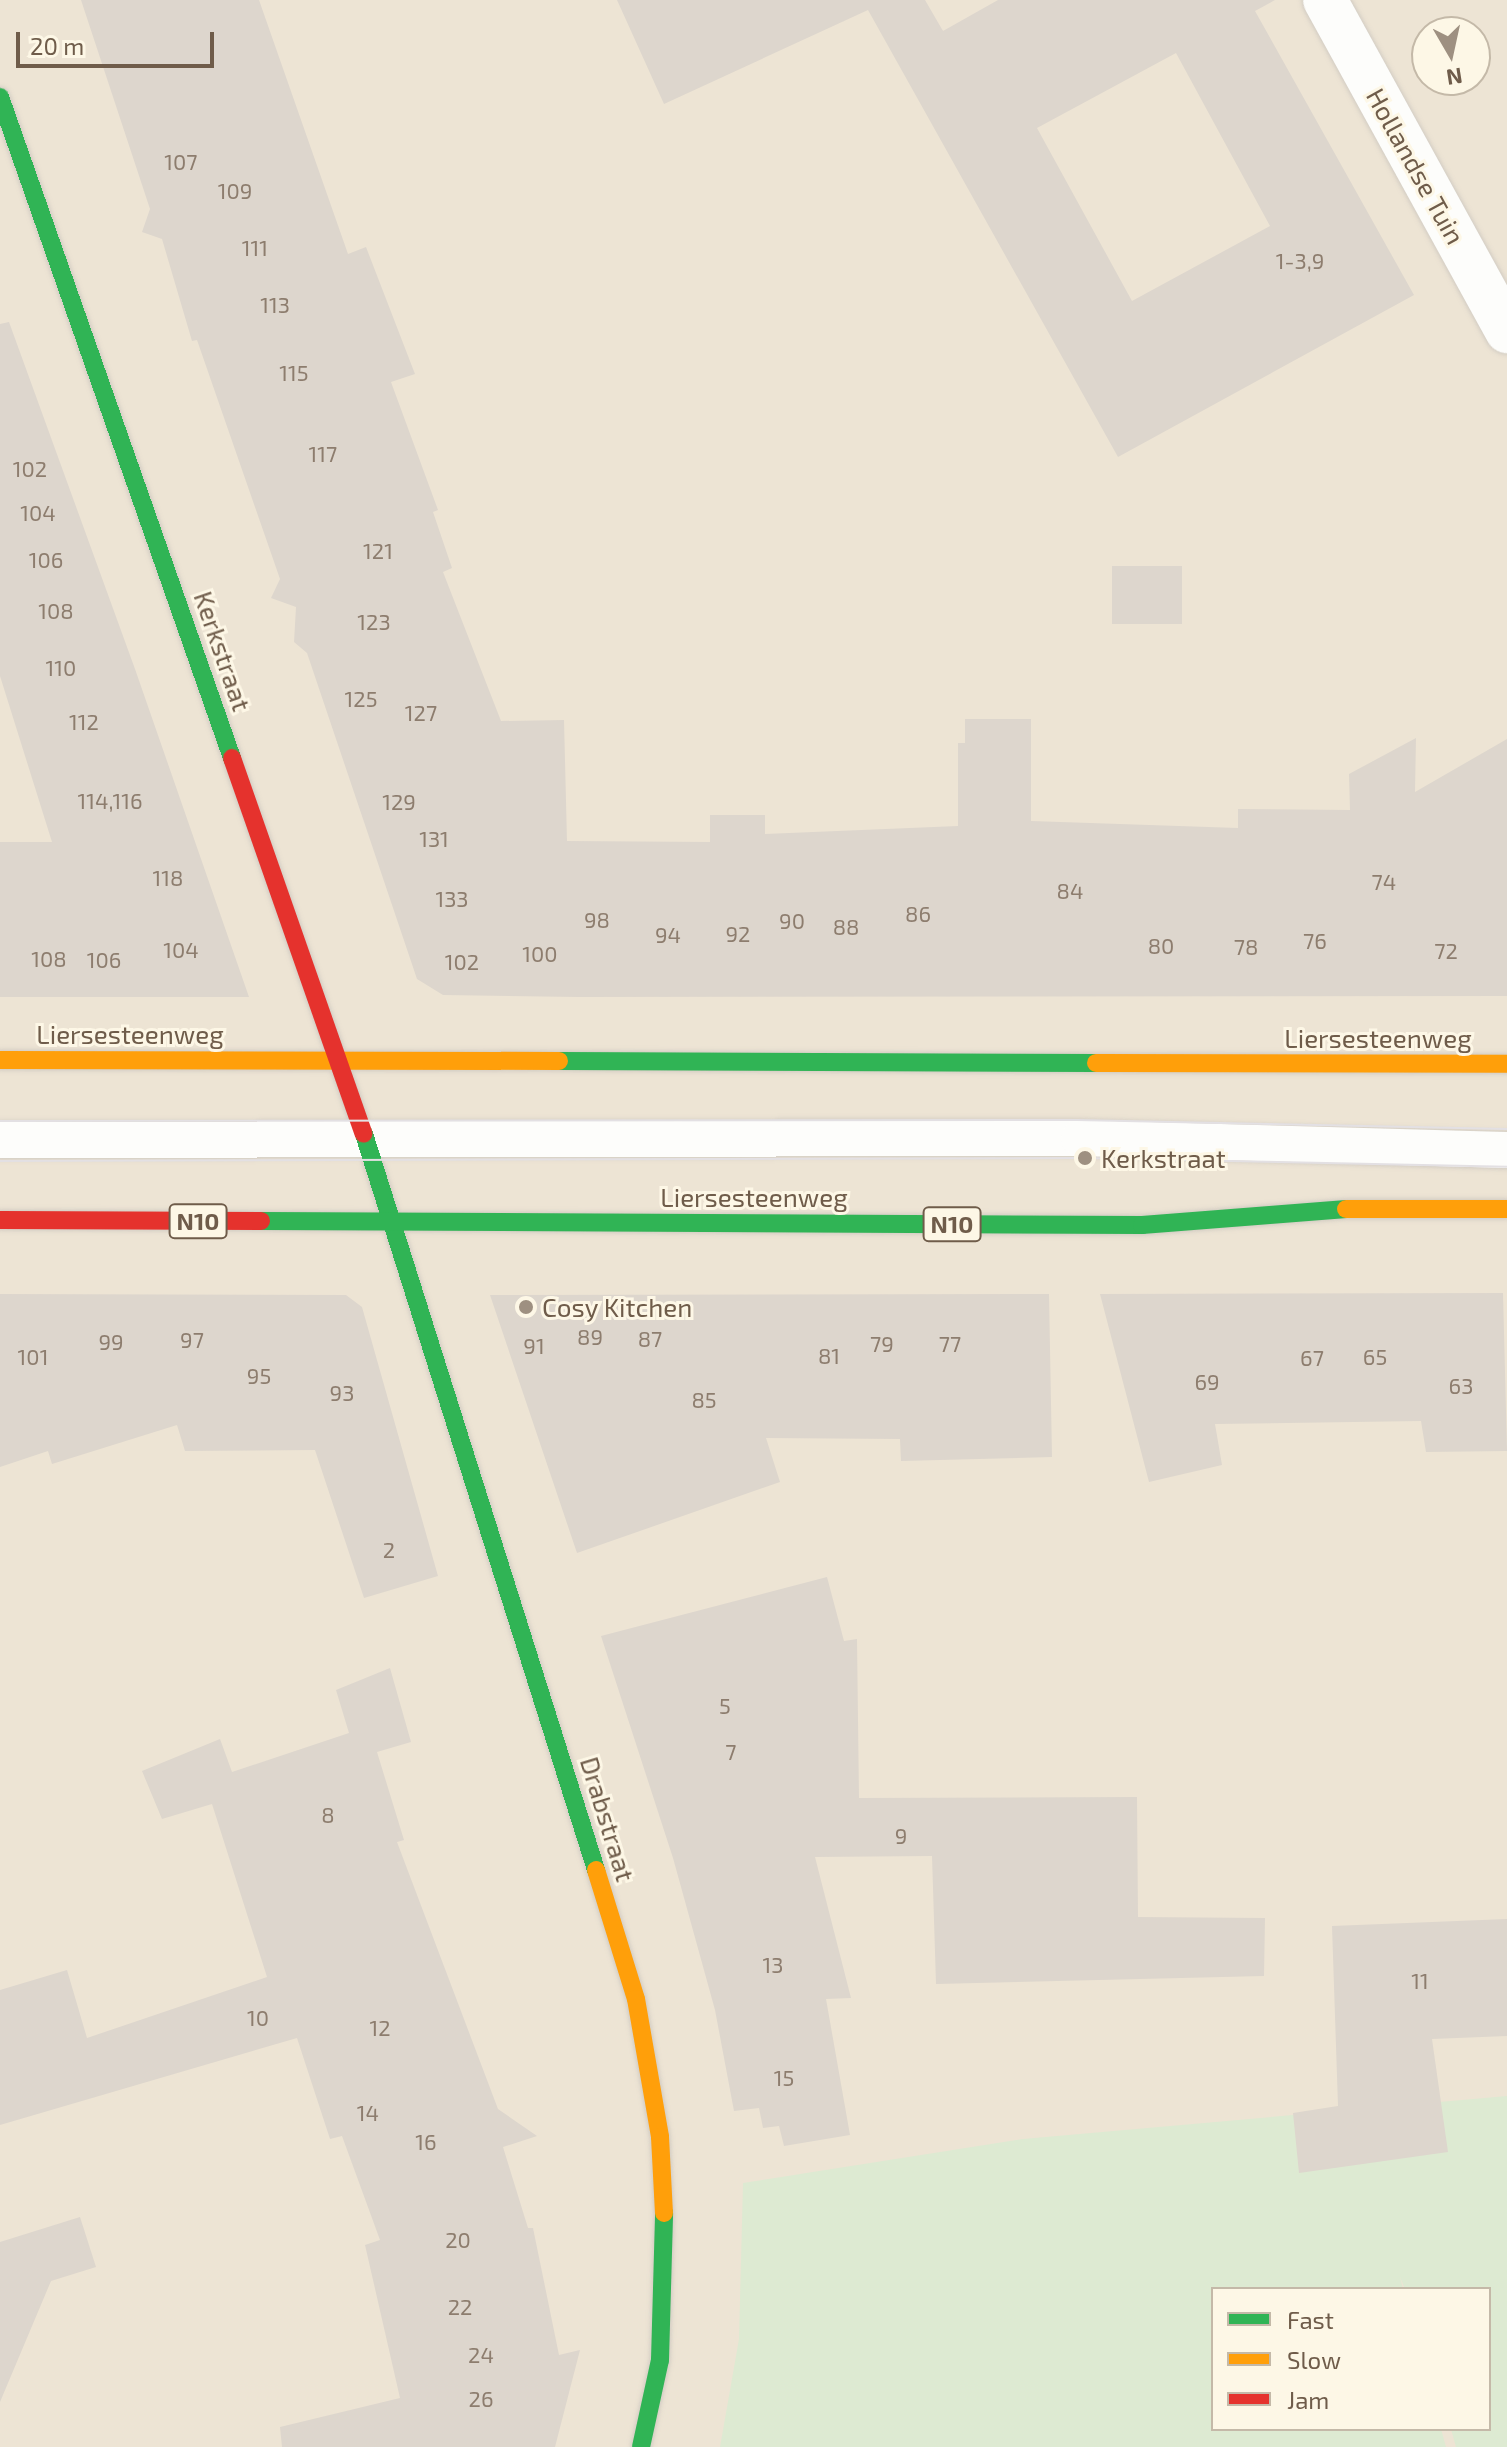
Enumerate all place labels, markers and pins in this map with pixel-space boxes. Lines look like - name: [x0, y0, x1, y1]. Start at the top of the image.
- place label: Kerkstraat: [1101, 1142, 1226, 1174]
- marker: Kerkstraat: [1076, 1149, 1094, 1167]
- place label: Cosy Kitchen: [542, 1291, 693, 1323]
- marker: Cosy Kitchen: [517, 1298, 535, 1316]

